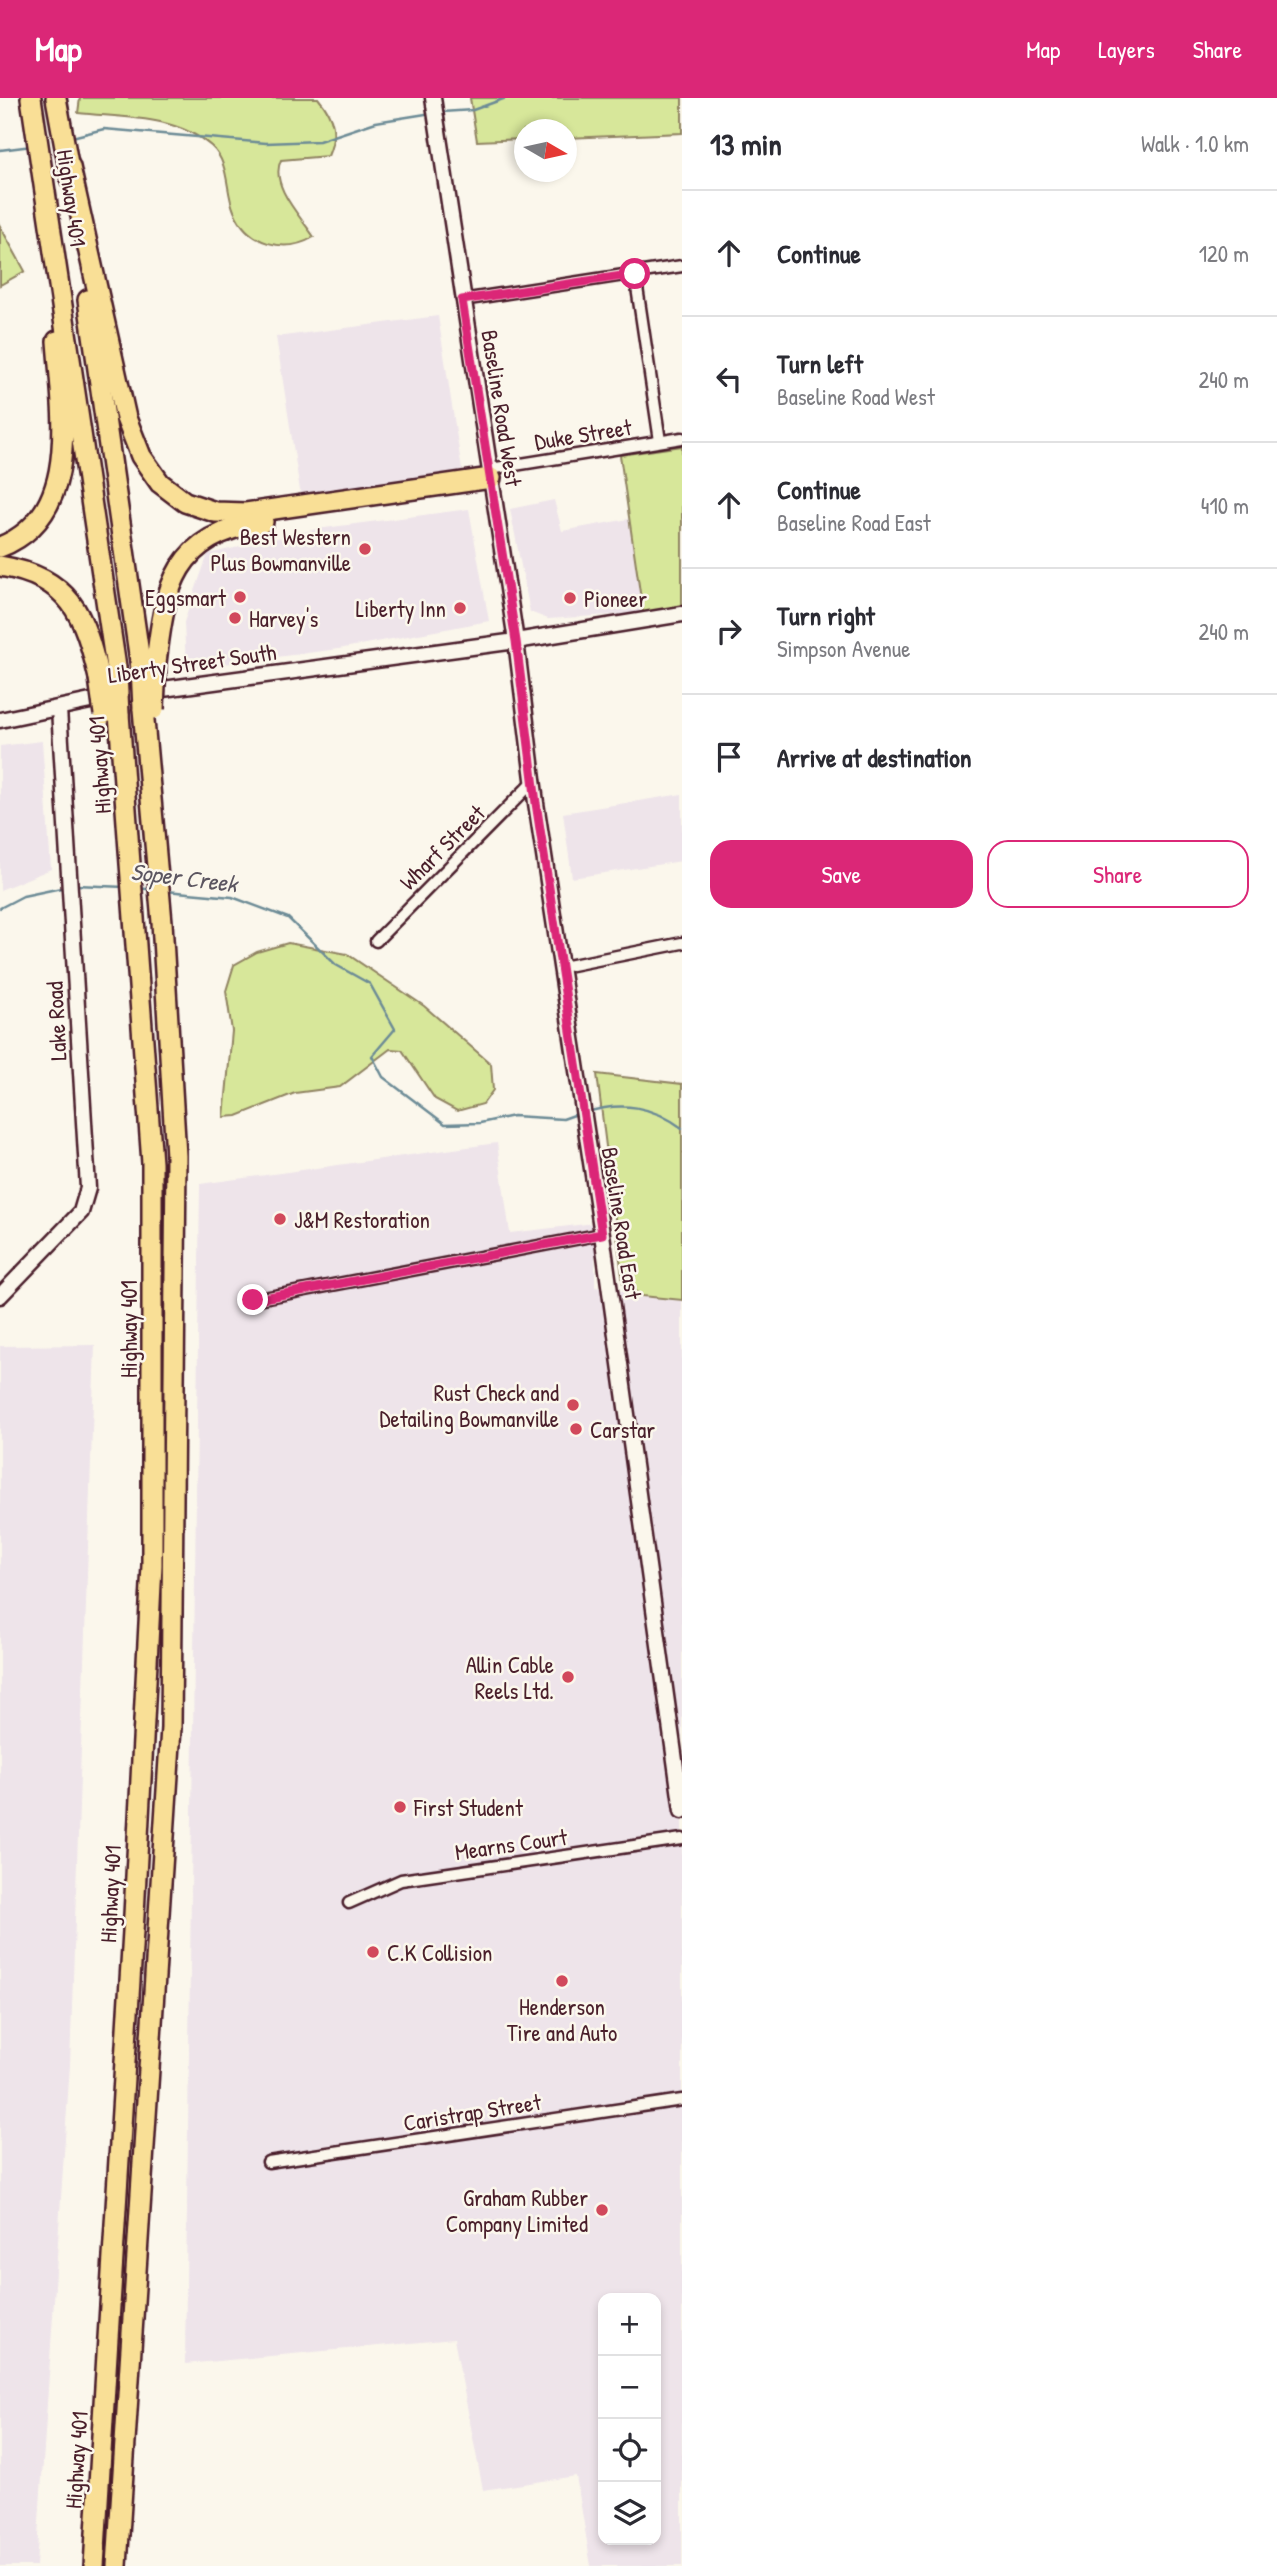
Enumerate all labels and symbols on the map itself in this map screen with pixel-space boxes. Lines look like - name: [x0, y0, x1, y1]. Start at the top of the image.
- north arrow: [514, 119, 577, 182]
- street label: Highway 401: [50, 147, 94, 249]
- route start: [619, 258, 650, 289]
- street label: Baseline Road West: [474, 328, 530, 489]
- street label: Duke Street: [532, 411, 635, 457]
- place label: Best Western Plus Bowmanville: [210, 521, 351, 578]
- marker: Best Western Plus Bowmanville: [357, 541, 373, 557]
- place label: Eggsmart: [145, 582, 227, 613]
- place label: Pioneer: [584, 583, 647, 614]
- marker: Eggsmart: [232, 589, 248, 605]
- marker: Pioneer: [562, 590, 578, 606]
- place label: Liberty Inn: [356, 593, 446, 624]
- marker: Liberty Inn: [452, 600, 468, 616]
- place label: Harvey's: [249, 603, 318, 634]
- marker: Harvey's: [227, 610, 243, 626]
- street label: Liberty Street South: [106, 636, 278, 690]
- street label: Highway 401: [80, 715, 118, 815]
- street label: Wharf Street: [393, 797, 492, 896]
- water label: Soper Creek: [129, 855, 241, 901]
- street label: Lake Road: [38, 981, 74, 1061]
- street label: Baseline Road East: [595, 1145, 650, 1302]
- place label: J&M Restoration: [294, 1204, 430, 1235]
- marker: J&M Restoration: [272, 1211, 288, 1227]
- street label: Highway 401: [113, 1280, 144, 1378]
- route end: [237, 1284, 268, 1315]
- place label: Rust Check and Detailing Bowmanville: [380, 1377, 559, 1434]
- marker: Rust Check and Detailing Bowmanville: [565, 1397, 581, 1413]
- place label: Carstar: [590, 1414, 655, 1445]
- marker: Carstar: [568, 1421, 584, 1437]
- place label: Allin Cable Reels Ltd.: [466, 1649, 554, 1706]
- marker: Allin Cable Reels Ltd.: [560, 1669, 576, 1685]
- place label: First Student: [413, 1792, 524, 1823]
- marker: First Student: [392, 1799, 408, 1815]
- street label: Mearns Court: [453, 1821, 570, 1867]
- street label: Highway 401: [92, 1844, 128, 1944]
- place label: C.K Collision: [387, 1937, 492, 1968]
- marker: C.K Collision: [365, 1944, 381, 1960]
- marker: Henderson Tire and Auto: [554, 1973, 570, 1989]
- place label: Henderson Tire and Auto: [507, 1991, 617, 2048]
- street label: Caristrap Street: [401, 2086, 544, 2138]
- place label: Graham Rubber Company Limited: [446, 2182, 588, 2239]
- marker: Graham Rubber Company Limited: [594, 2202, 610, 2218]
- street label: Highway 401: [57, 2410, 95, 2510]

